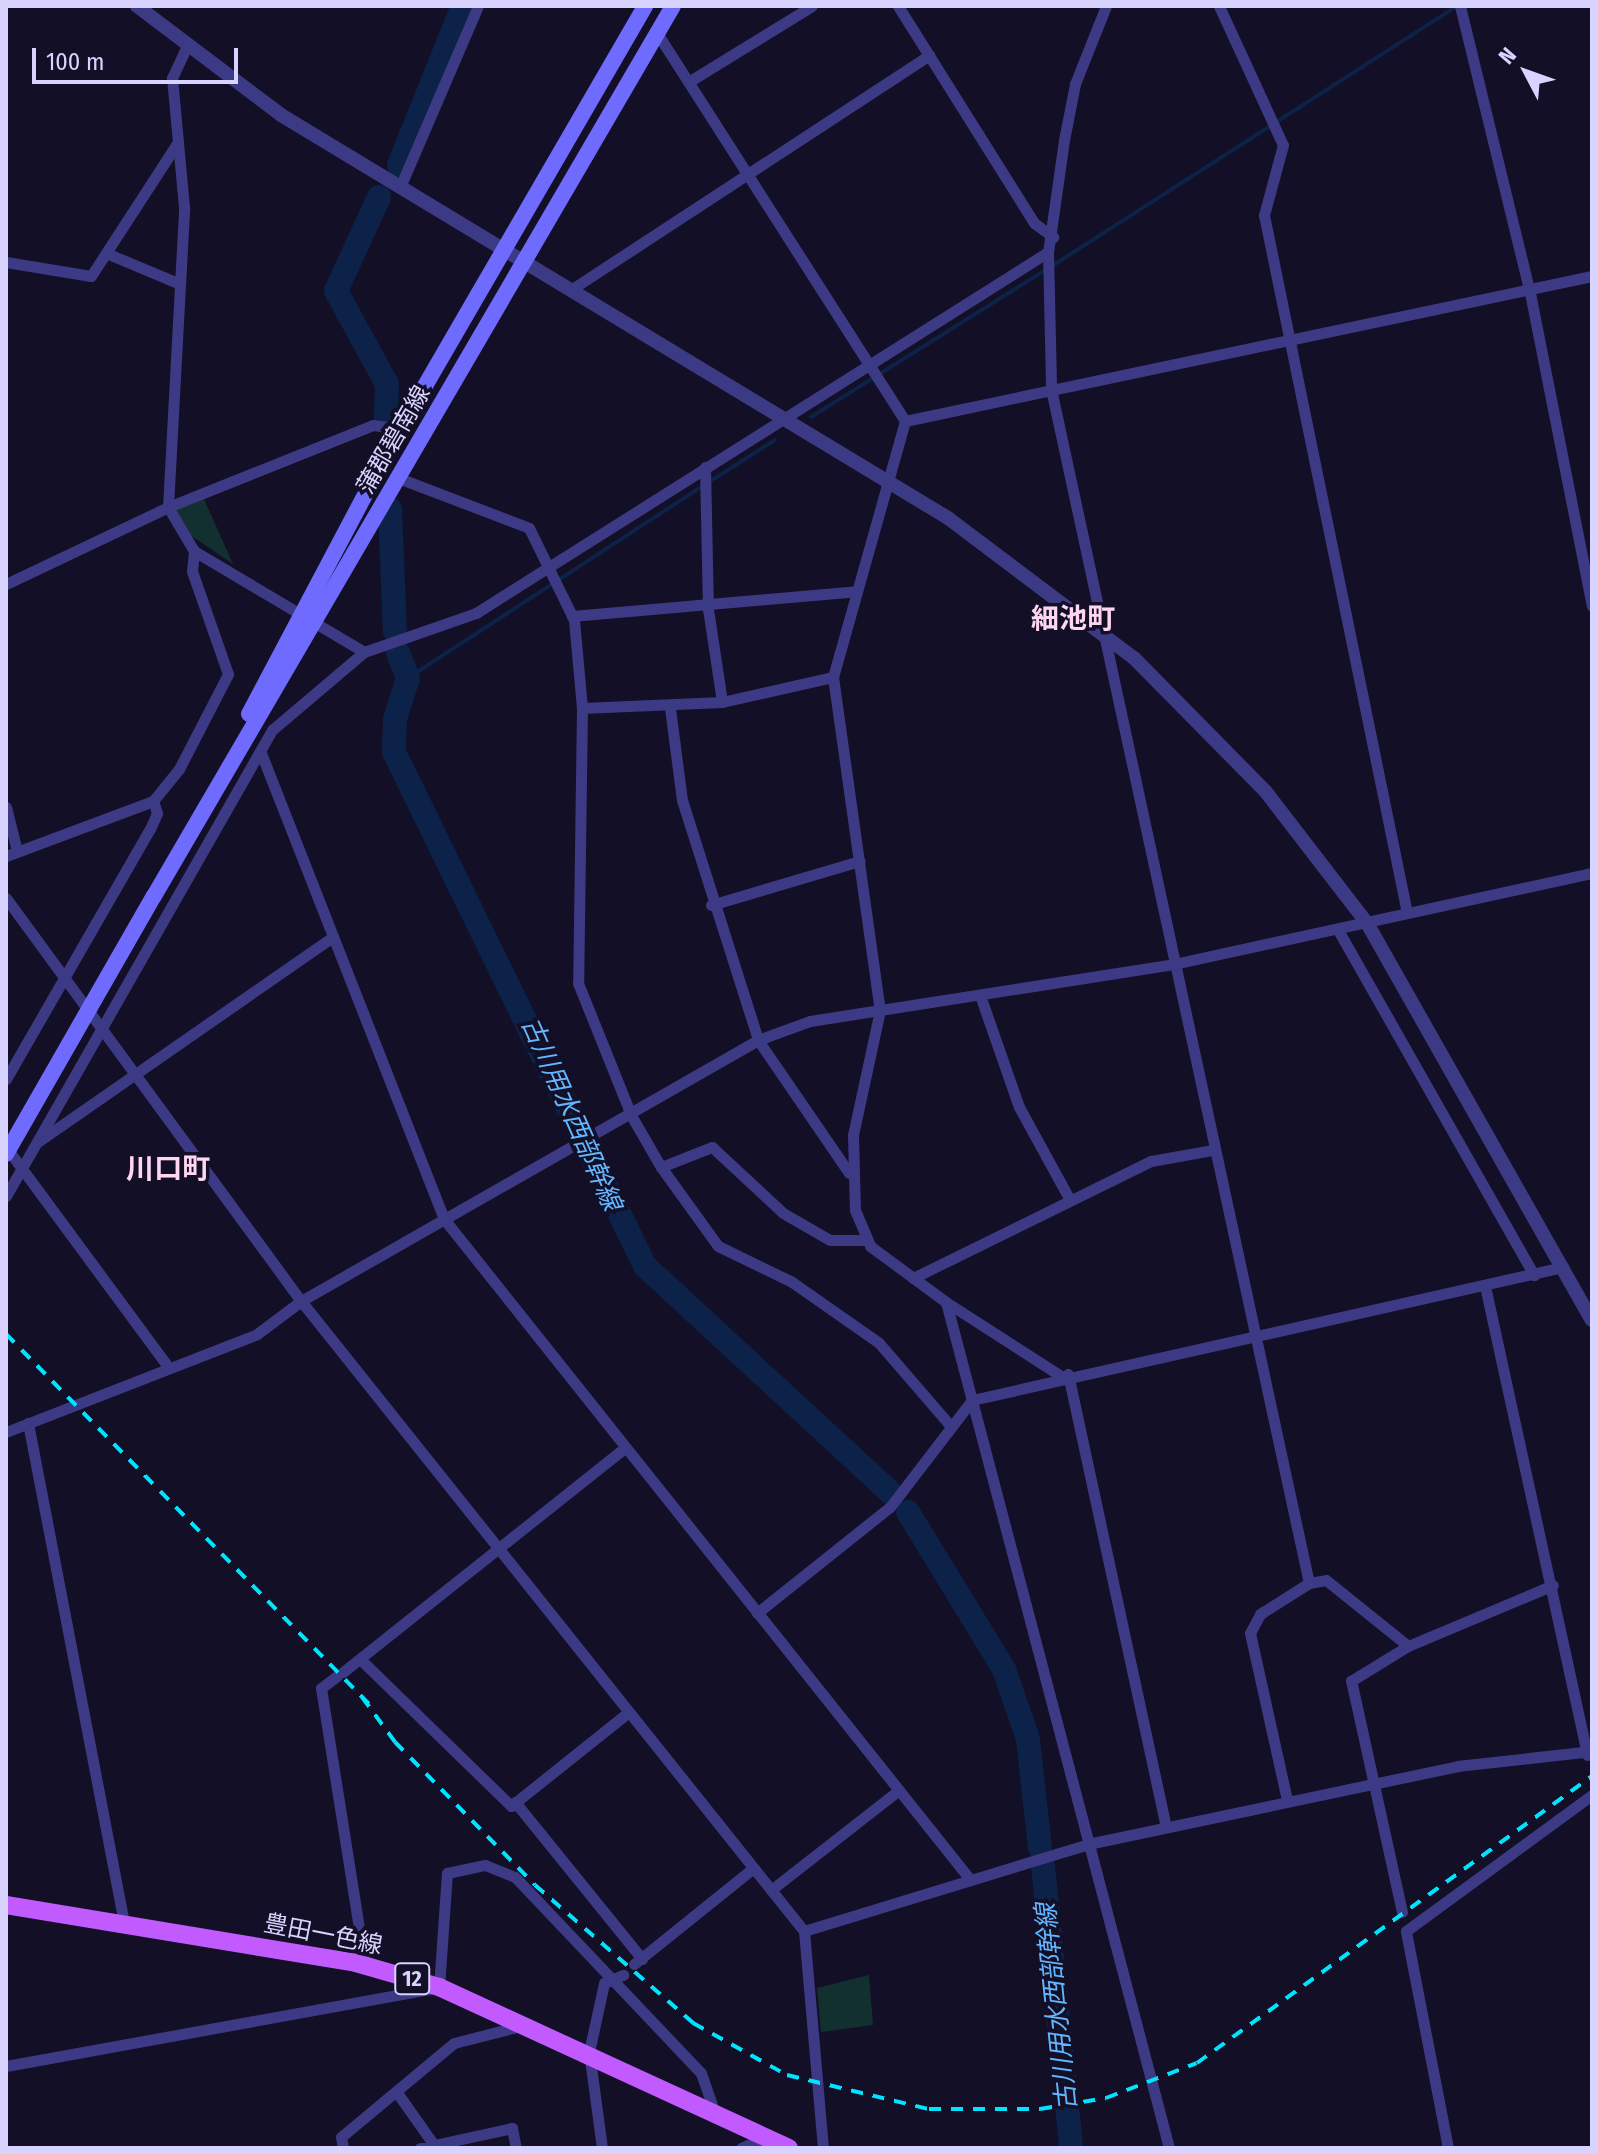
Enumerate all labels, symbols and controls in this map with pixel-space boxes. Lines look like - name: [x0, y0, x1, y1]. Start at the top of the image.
- scale bar: [36, 32, 242, 82]
- north arrow: [1486, 32, 1566, 112]
- text: N: [1493, 42, 1522, 70]
- text: 100 m: [46, 48, 104, 76]
- street label: 蒲郡碧南線: [352, 381, 436, 499]
- district label: 細池町: [1031, 602, 1115, 636]
- water label: 古川用水西部幹線: [514, 1013, 628, 1215]
- district label: 川口町: [126, 1152, 210, 1186]
- water label: 古川用水西部幹線: [1031, 1902, 1083, 2112]
- street label: 豊田一色線: [261, 1909, 385, 1961]
- road number: 12: [394, 1961, 430, 1997]

